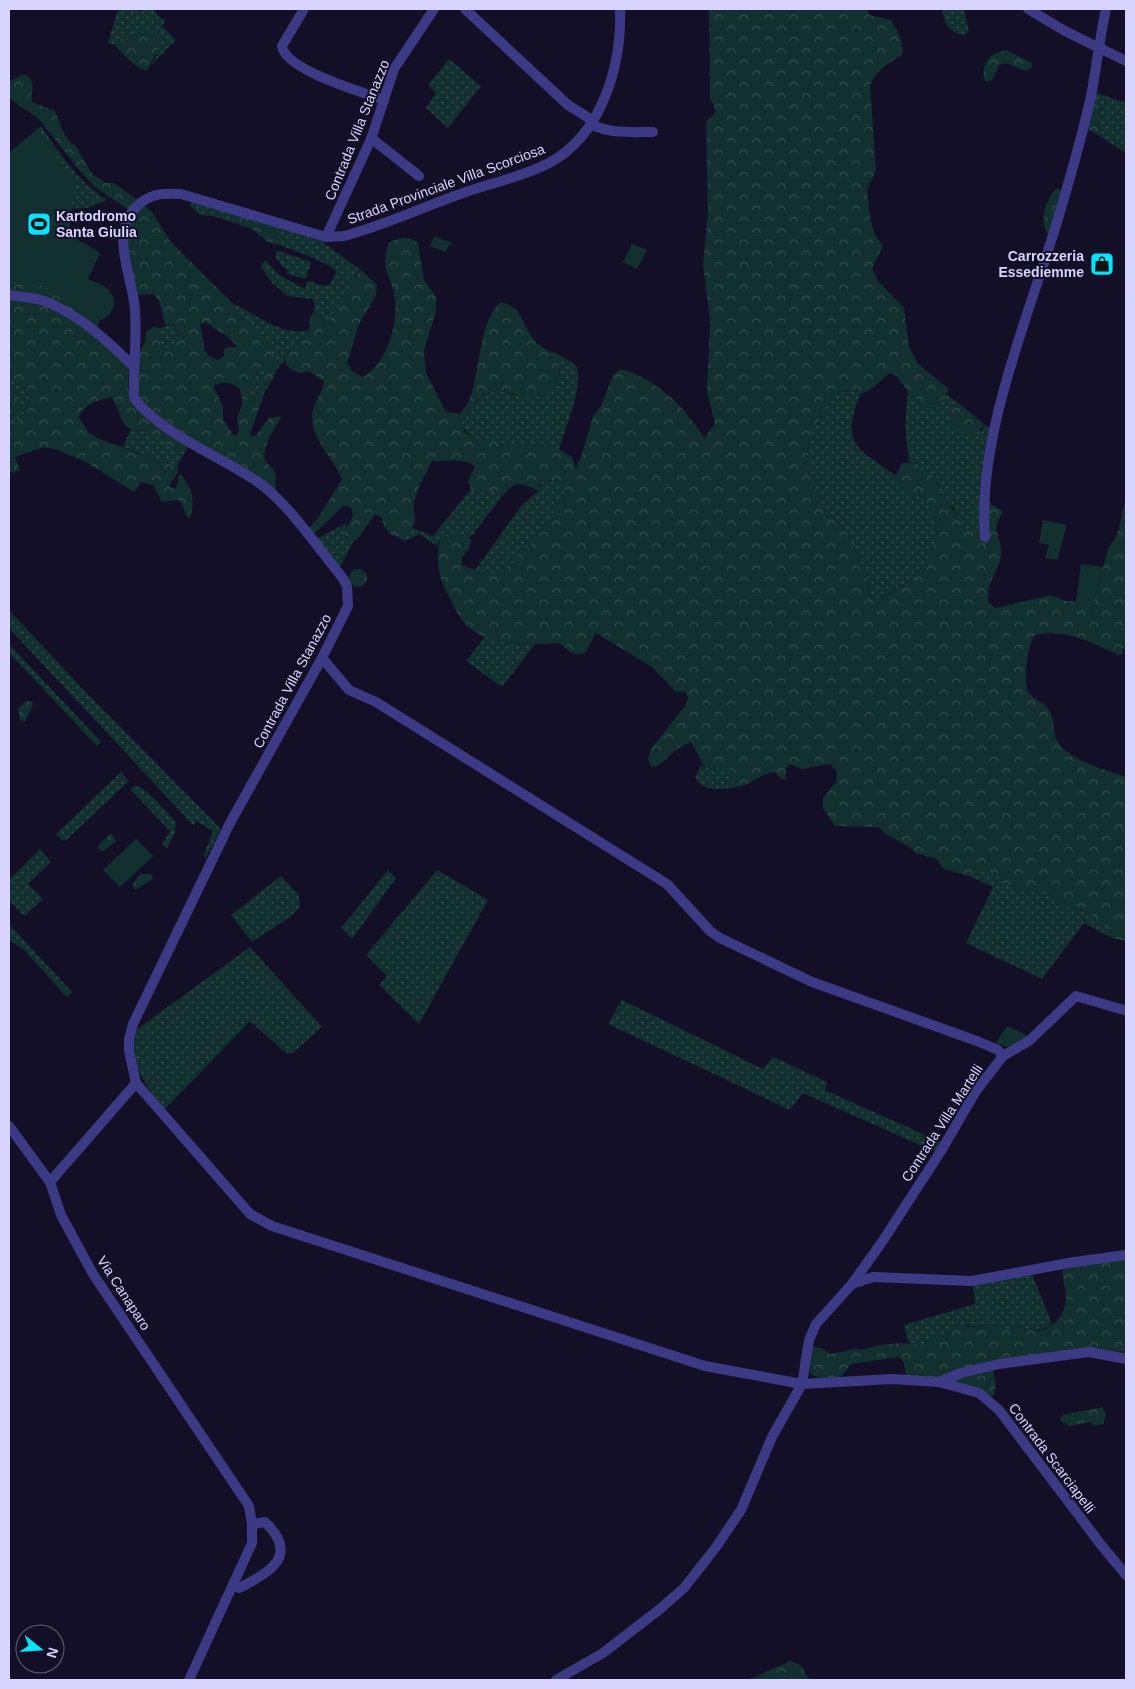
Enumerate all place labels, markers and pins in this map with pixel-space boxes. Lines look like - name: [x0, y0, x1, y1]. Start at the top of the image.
- place label: Kartodromo Santa Giulia: [56, 208, 137, 240]
- sports icon: Kartodromo Santa Giulia: [26, 211, 52, 237]
- place label: Carrozzeria Essediemme: [998, 248, 1084, 280]
- shop icon: Carrozzeria Essediemme: [1089, 251, 1115, 277]

